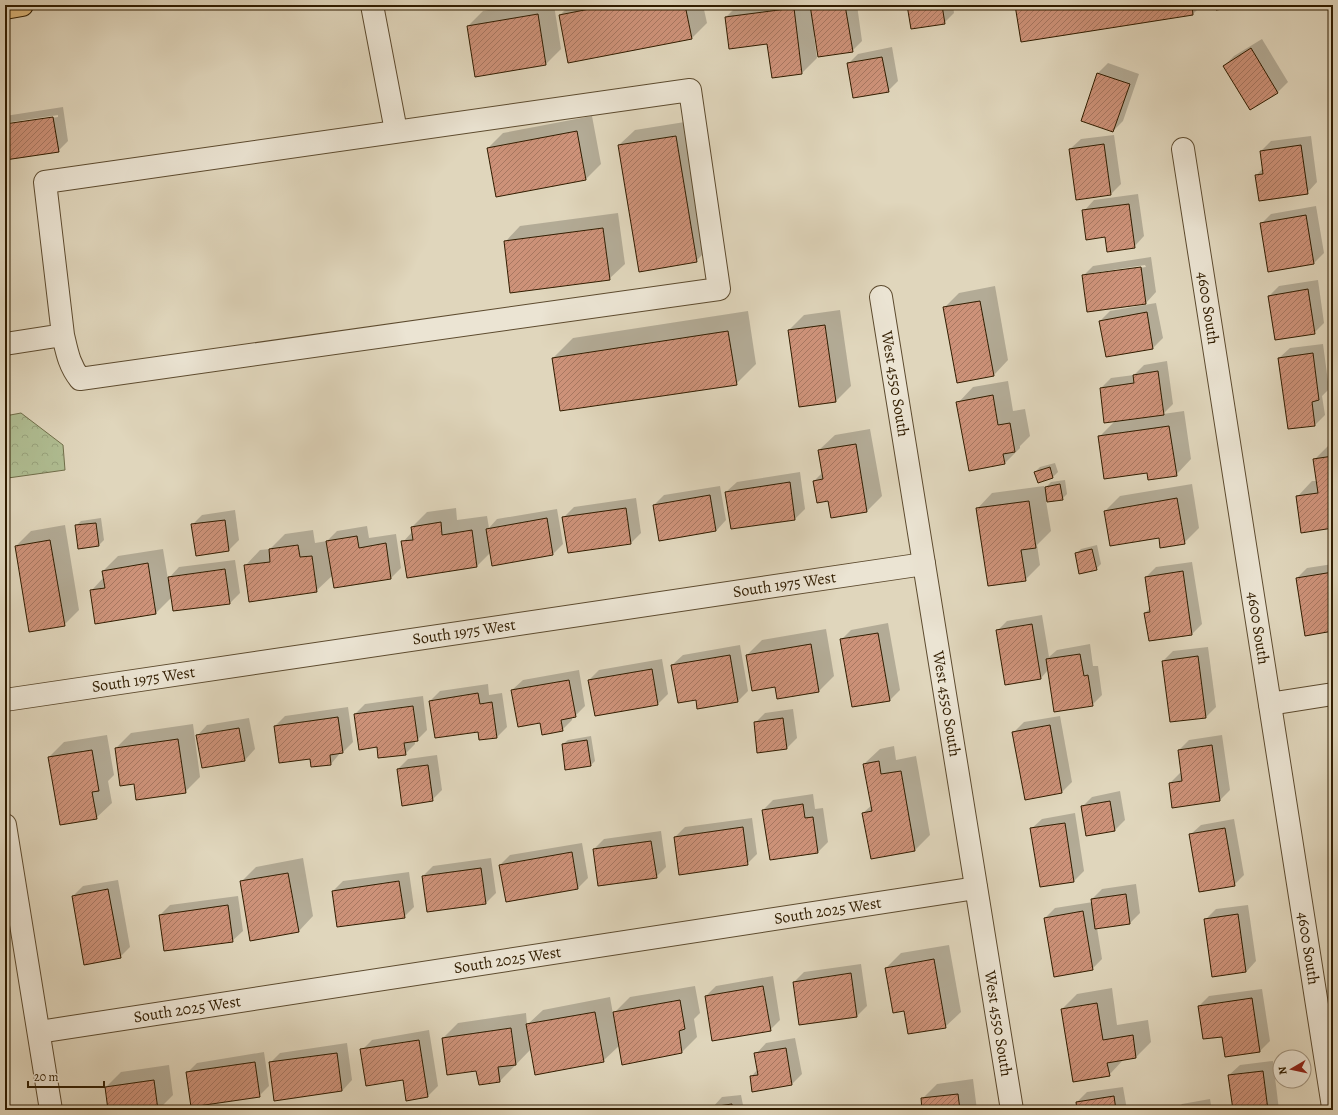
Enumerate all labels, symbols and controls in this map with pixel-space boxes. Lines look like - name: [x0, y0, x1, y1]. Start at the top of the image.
- street label: 4600 South: [1191, 270, 1225, 347]
- street label: West 4550 South: [875, 328, 914, 439]
- street label: South 1975 West: [731, 566, 838, 603]
- street label: 4600 South: [1241, 590, 1275, 667]
- street label: South 1975 West: [411, 614, 517, 651]
- street label: West 4550 South: [927, 648, 966, 759]
- street label: South 1975 West: [90, 661, 197, 698]
- street label: South 2025 West: [773, 892, 883, 930]
- street label: 4600 South: [1292, 910, 1325, 987]
- street label: South 2025 West: [452, 941, 563, 979]
- street label: West 4550 South: [979, 968, 1018, 1079]
- street label: South 2025 West: [132, 990, 242, 1028]
- north arrow: [1272, 1049, 1312, 1089]
- scale bar: [28, 1063, 104, 1089]
- text: N: [1275, 1065, 1291, 1076]
- text: 20 m: [34, 1069, 58, 1085]

